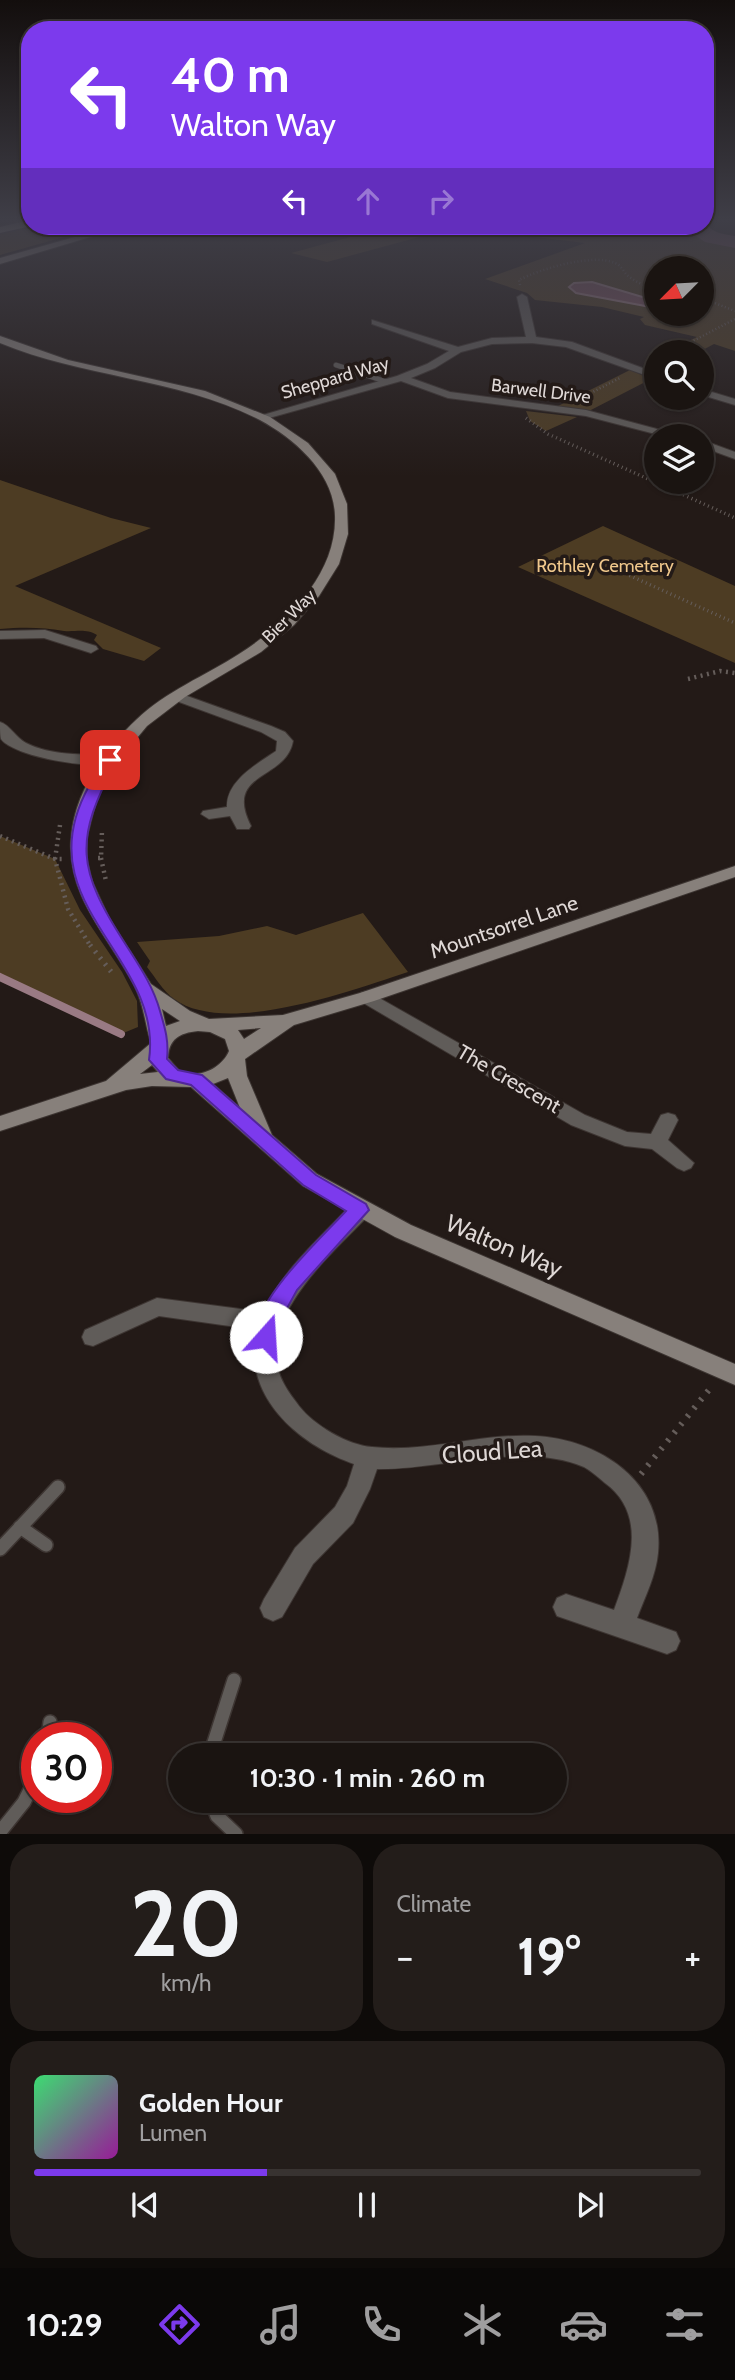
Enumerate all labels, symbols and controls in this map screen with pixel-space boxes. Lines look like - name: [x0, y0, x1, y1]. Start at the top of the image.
- text: 40 m: [171, 45, 290, 104]
- icon: left: [56, 49, 147, 140]
- text: Walton Way: [171, 105, 336, 144]
- icon: left: [276, 182, 314, 220]
- icon: ahead: [349, 182, 387, 220]
- icon: right: [422, 182, 460, 220]
- north arrow: [644, 256, 714, 326]
- map controls: [644, 256, 714, 494]
- button: search: [644, 340, 714, 410]
- street label: Sheppard Way: [278, 352, 392, 404]
- street label: Barwell Drive: [490, 374, 592, 408]
- button: layers: [644, 424, 714, 494]
- park label: Rothley Cemetery: [536, 555, 674, 577]
- street label: Bier Way: [258, 585, 320, 647]
- pin: [80, 730, 140, 790]
- icon: arrive: [91, 741, 129, 779]
- street label: Mountsorrel Lane: [427, 889, 581, 964]
- street label: The Crescent: [453, 1039, 565, 1118]
- street label: Walton Way: [442, 1208, 567, 1283]
- position arrow: [229, 1300, 303, 1374]
- street label: Cloud Lea: [441, 1434, 544, 1469]
- speed limit sign: 30: [21, 1722, 112, 1813]
- text: 10:30 · 1 min · 260 m: [250, 1762, 485, 1794]
- text: 20: [130, 1868, 242, 1979]
- text: Climate: [397, 1890, 471, 1918]
- text: 19°: [517, 1925, 580, 1988]
- text: −: [397, 1933, 413, 1980]
- text: +: [684, 1933, 701, 1980]
- text: km/h: [161, 1969, 211, 1997]
- text: Golden Hour: [139, 2087, 282, 2119]
- text: Lumen: [139, 2119, 207, 2147]
- icon: previous: [126, 2186, 164, 2224]
- icon: pause: [348, 2186, 386, 2224]
- icon: next: [571, 2186, 609, 2224]
- icon: directions: [155, 2300, 204, 2349]
- icon: music: [256, 2300, 305, 2349]
- icon: phone: [357, 2300, 406, 2349]
- icon: climate: [458, 2300, 507, 2349]
- icon: car: [559, 2300, 608, 2349]
- icon: filters: [660, 2300, 709, 2349]
- text: 10:29: [26, 2305, 102, 2344]

